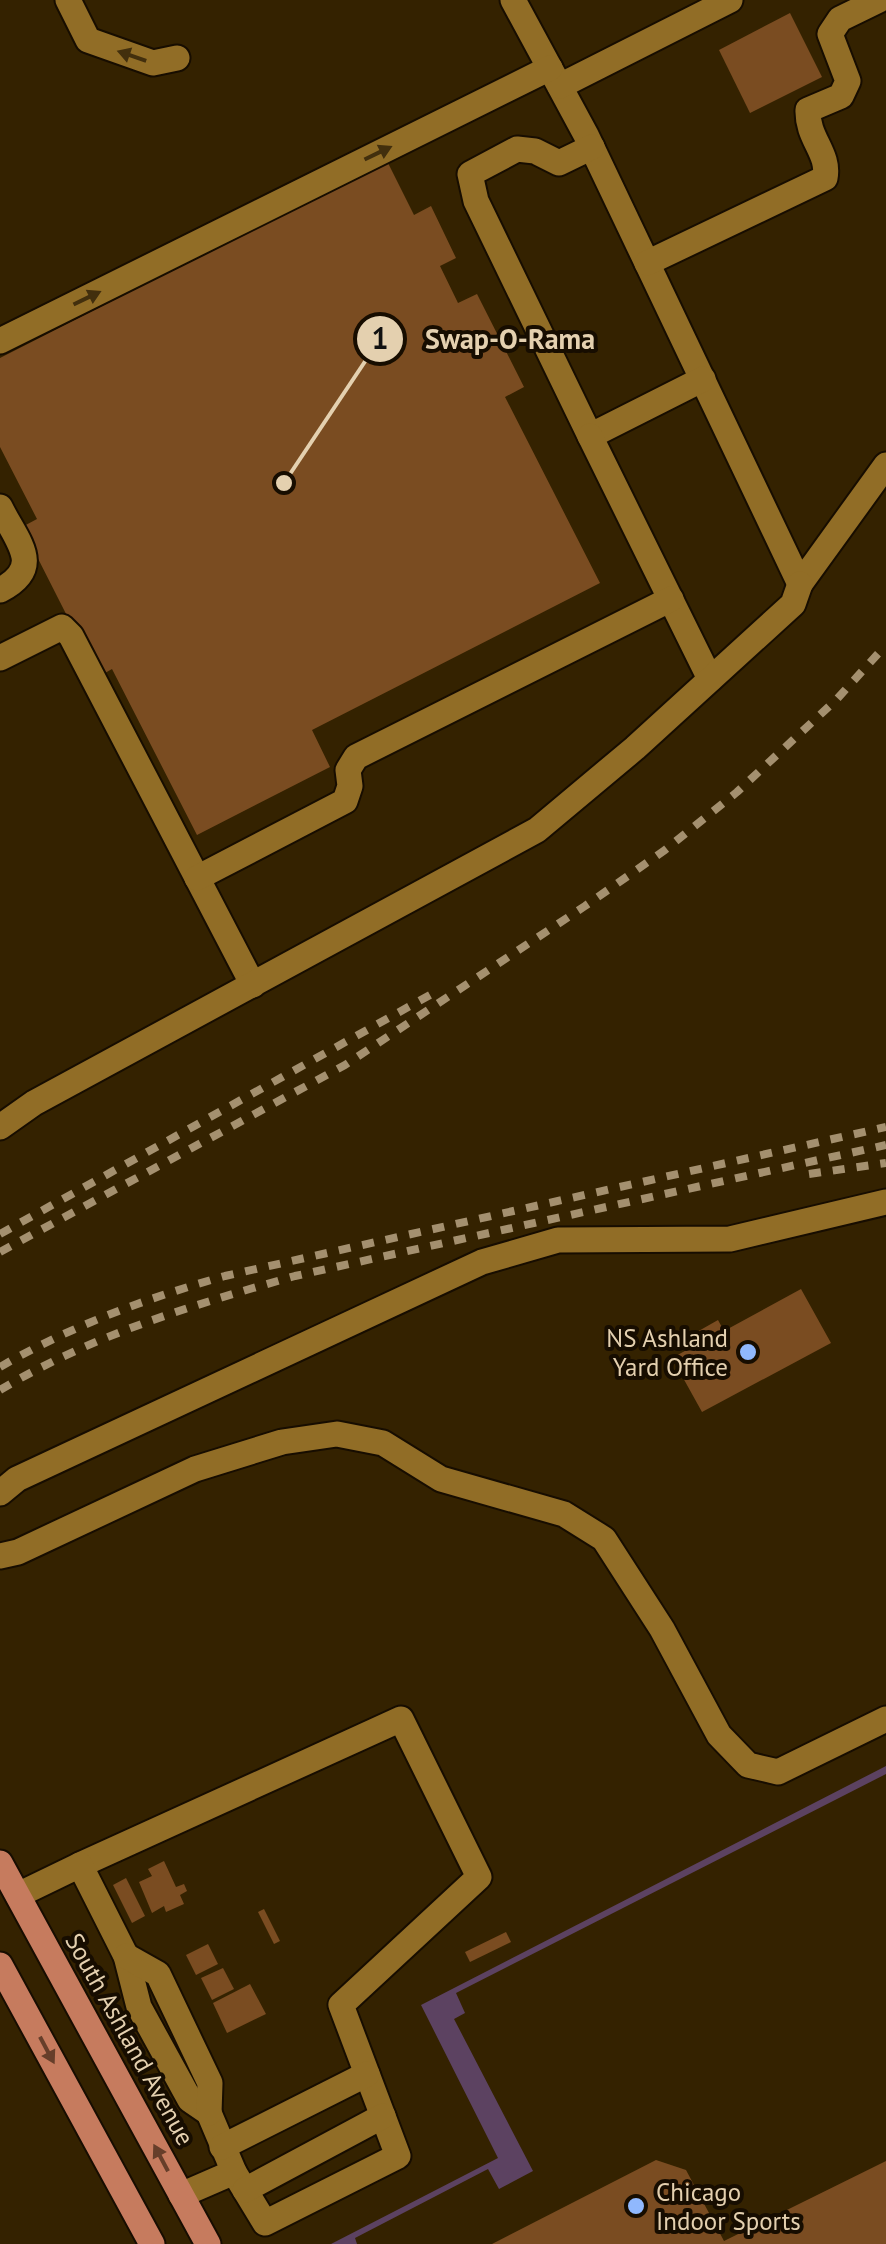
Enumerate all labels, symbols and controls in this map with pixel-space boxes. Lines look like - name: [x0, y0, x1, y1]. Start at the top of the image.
- one-way arrow: [117, 48, 147, 63]
- one-way arrow: [364, 145, 393, 162]
- one-way arrow: [73, 290, 102, 307]
- callout: Swap-O-Rama: [355, 310, 615, 368]
- text: 1: [371, 318, 389, 357]
- text: Swap-O-Rama: [425, 320, 595, 357]
- place label: NS Ashland Yard Office: [606, 1322, 728, 1383]
- marker: NS Ashland Yard Office: [737, 1341, 759, 1363]
- street label: South Ashland Avenue: [58, 1927, 202, 2151]
- one-way arrow: [38, 2036, 55, 2065]
- one-way arrow: [153, 2144, 170, 2173]
- place label: Chicago Indoor Sports: [656, 2176, 801, 2237]
- marker: Chicago Indoor Sports: [625, 2195, 647, 2217]

